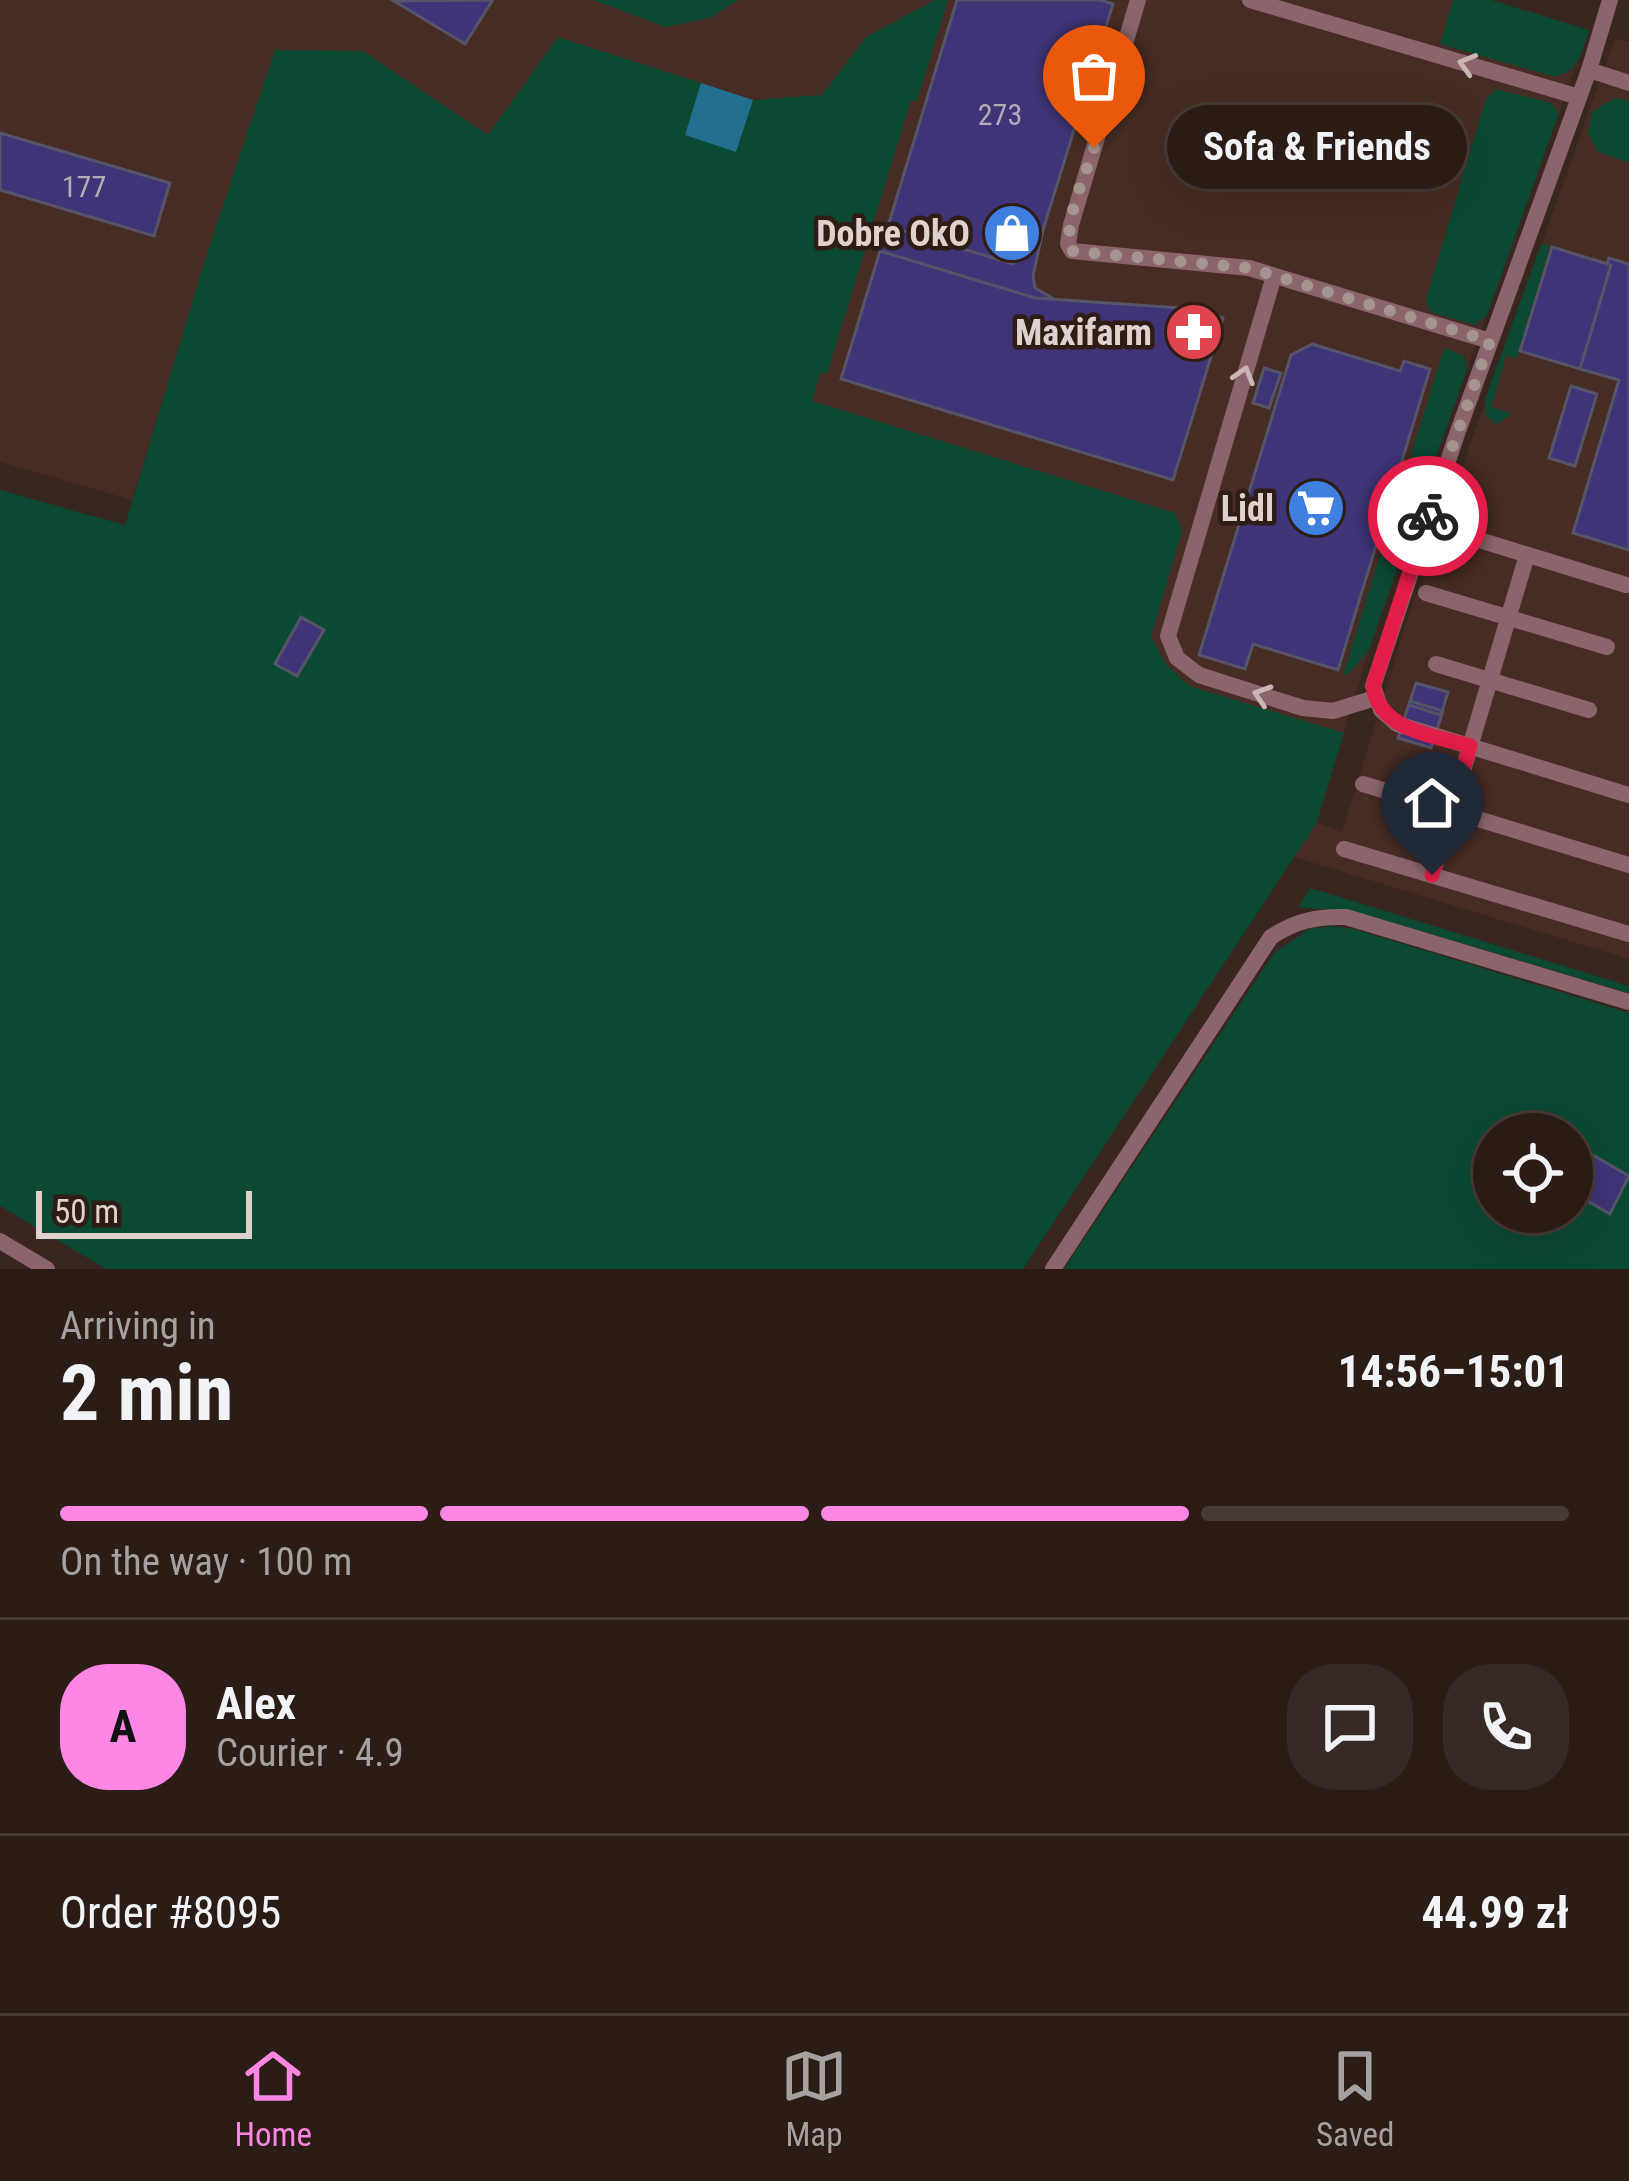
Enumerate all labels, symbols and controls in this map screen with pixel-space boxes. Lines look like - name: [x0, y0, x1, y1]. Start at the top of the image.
- pin: [1043, 25, 1145, 148]
- icon: bag: [1061, 43, 1127, 109]
- one-way arrow: [1457, 53, 1478, 78]
- house number: 273: [978, 97, 1022, 132]
- callout: Sofa & Friends: [1166, 106, 1466, 190]
- text: Sofa & Friends: [1203, 124, 1431, 170]
- house number: 177: [62, 169, 106, 204]
- shop icon: Dobre OkO: [981, 202, 1043, 264]
- place label: Dobre OkO: [816, 213, 970, 255]
- pharmacy icon: Maxifarm: [1163, 301, 1225, 363]
- place label: Maxifarm: [1015, 312, 1152, 354]
- one-way arrow: [1230, 365, 1255, 386]
- courier: [1368, 456, 1488, 576]
- supermarket icon: Lidl: [1285, 477, 1347, 539]
- icon: bike: [1395, 483, 1461, 549]
- place label: Lidl: [1221, 488, 1274, 530]
- one-way arrow: [1252, 684, 1273, 709]
- pin: [1381, 752, 1483, 875]
- icon: home: [1399, 770, 1465, 836]
- map controls: [1473, 1113, 1593, 1233]
- button: locate: [1473, 1113, 1593, 1233]
- scale bar: [36, 1185, 252, 1238]
- text: 50 m: [54, 1192, 119, 1231]
- text: Arriving in: [60, 1303, 216, 1349]
- text: 14:56–15:01: [1338, 1345, 1569, 1398]
- text: 2 min: [60, 1348, 233, 1439]
- text: On the way · 100 m: [60, 1539, 352, 1585]
- button: chat: [1287, 1664, 1413, 1790]
- button: phone: [1443, 1664, 1569, 1790]
- text: Alex: [216, 1677, 296, 1730]
- text: A: [110, 1700, 136, 1753]
- text: Courier · 4.9: [216, 1730, 404, 1776]
- text: Order #8095: [60, 1886, 281, 1939]
- text: 44.99 zł: [1421, 1886, 1569, 1939]
- tab: Home: [235, 2043, 312, 2154]
- tab: Map: [781, 2043, 847, 2154]
- tab: Saved: [1316, 2043, 1394, 2154]

